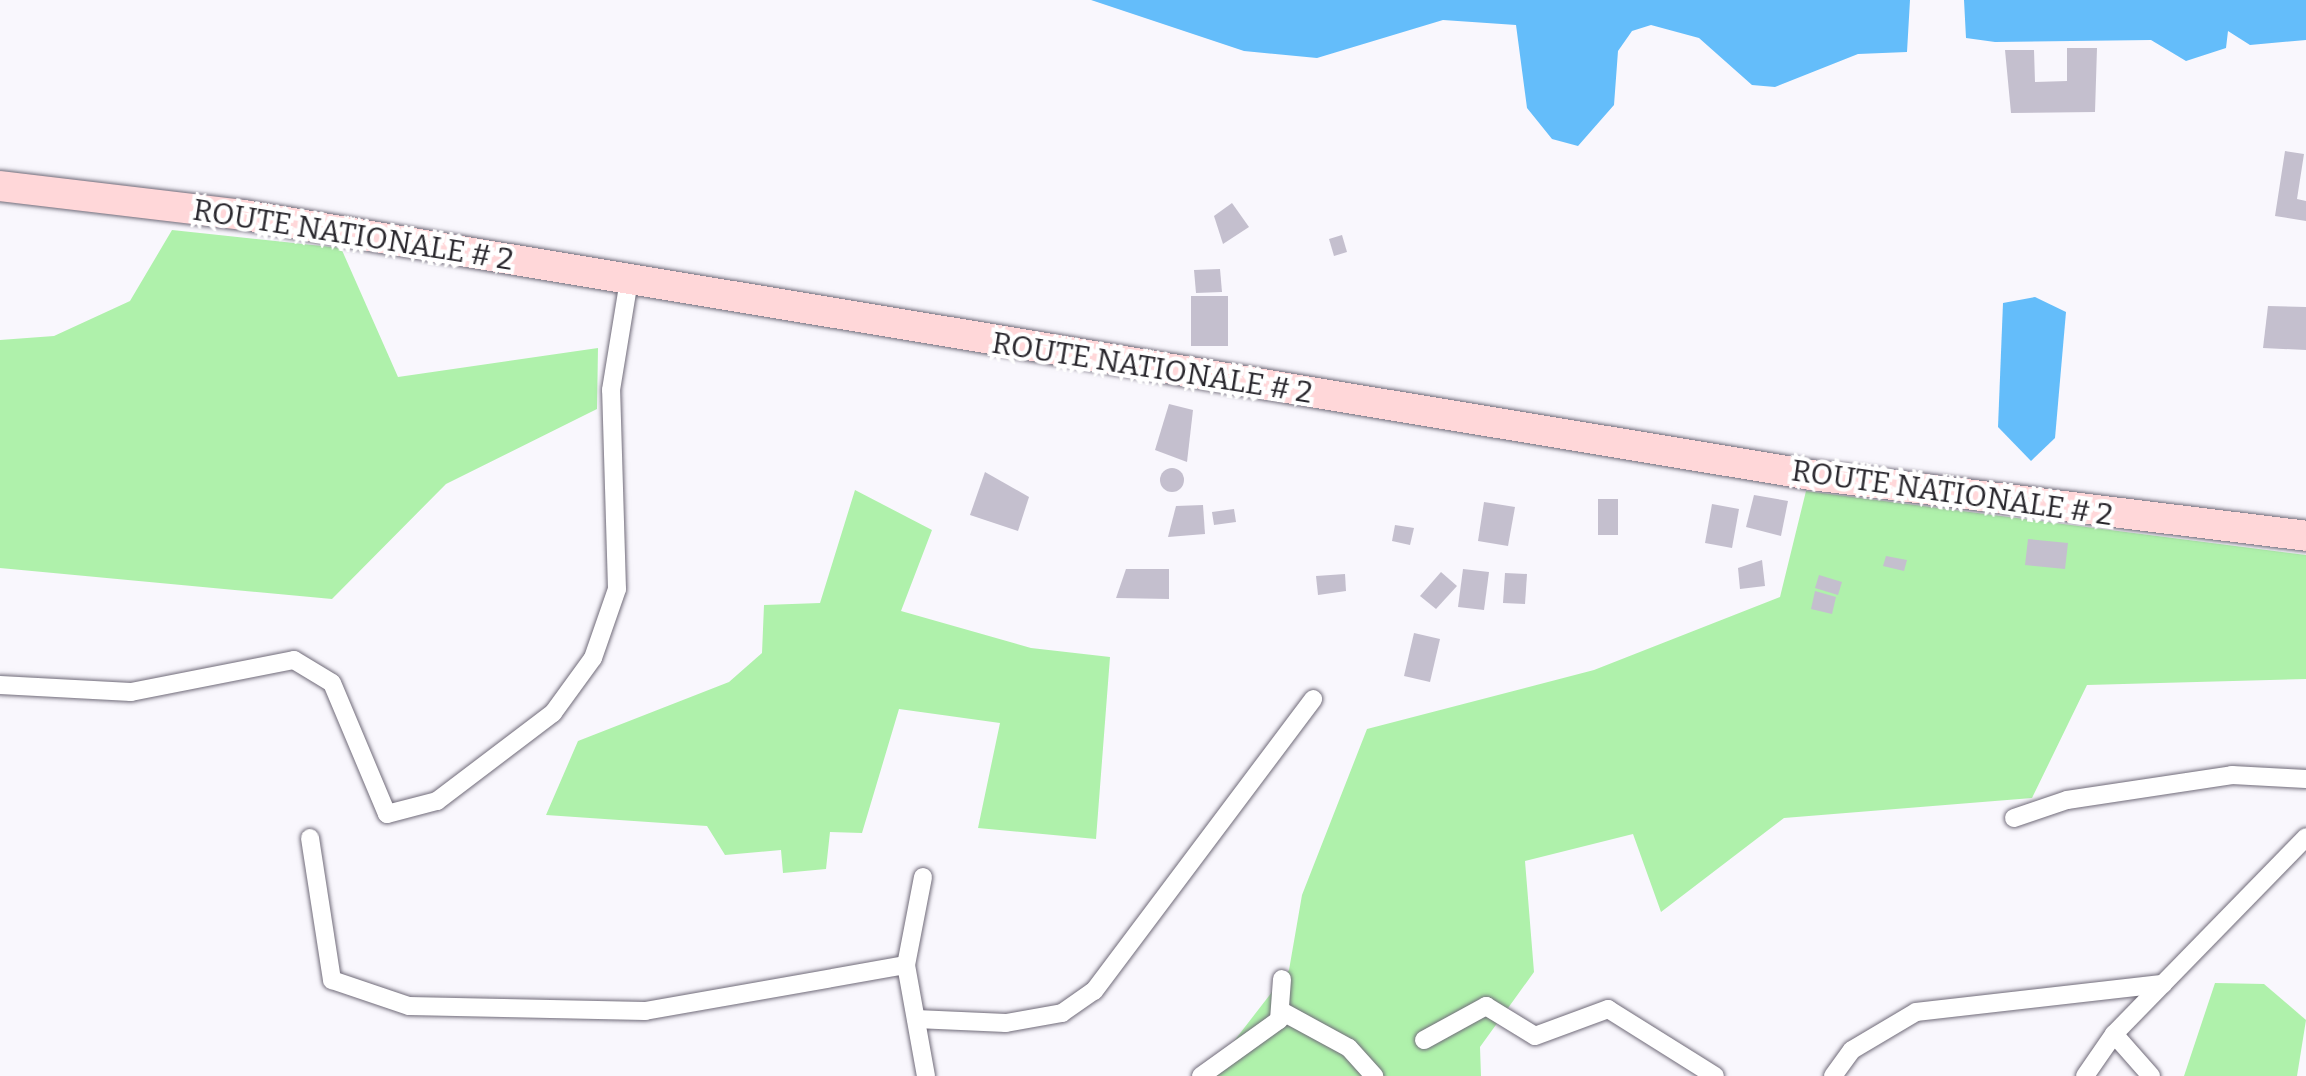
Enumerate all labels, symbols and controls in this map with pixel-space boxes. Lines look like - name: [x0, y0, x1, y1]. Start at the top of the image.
- street label: ROUTE NATIONALE # 2: [190, 192, 516, 278]
- street label: ROUTE NATIONALE # 2: [989, 325, 1315, 411]
- street label: ROUTE NATIONALE # 2: [1789, 453, 2115, 533]

